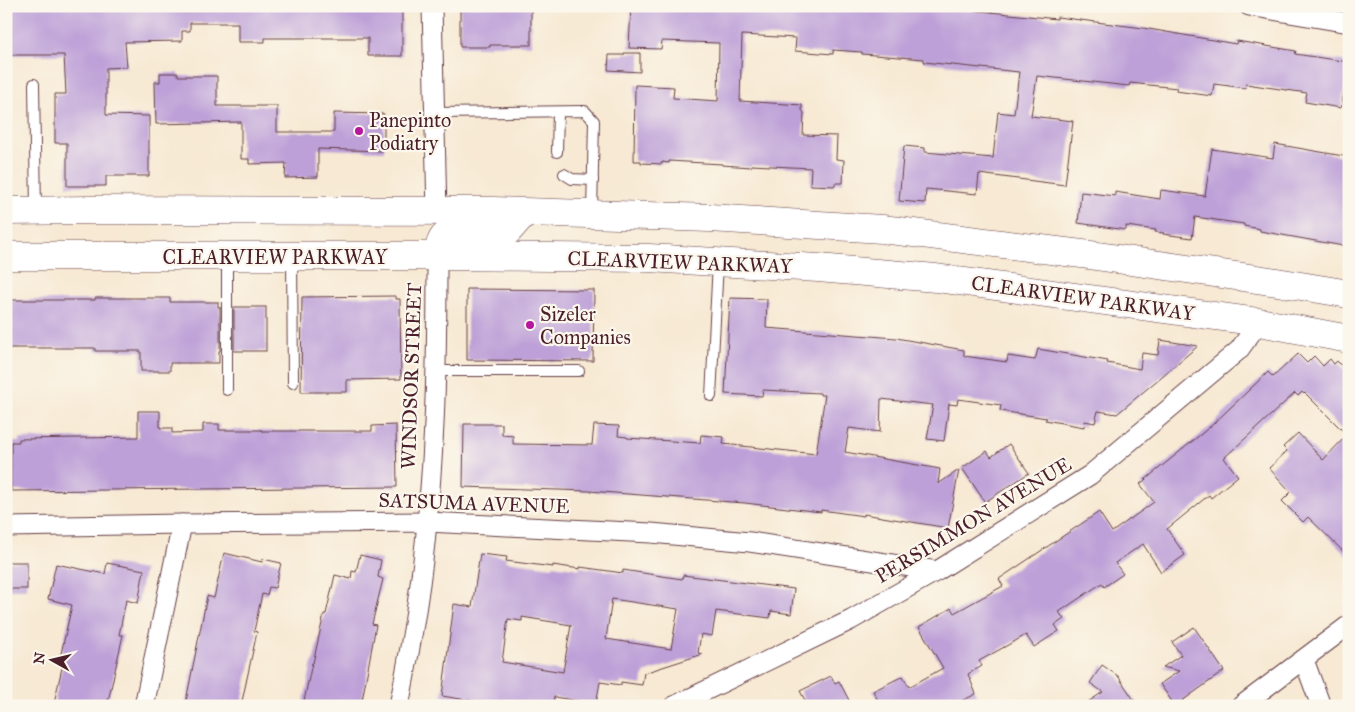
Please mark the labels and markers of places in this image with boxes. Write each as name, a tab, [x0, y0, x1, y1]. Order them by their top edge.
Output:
place label: Panepinto Podiatry	[369, 108, 451, 155]
marker: Panepinto Podiatry	[353, 125, 365, 137]
place label: Sizeler Companies	[540, 302, 631, 349]
marker: Sizeler Companies	[524, 319, 536, 331]

